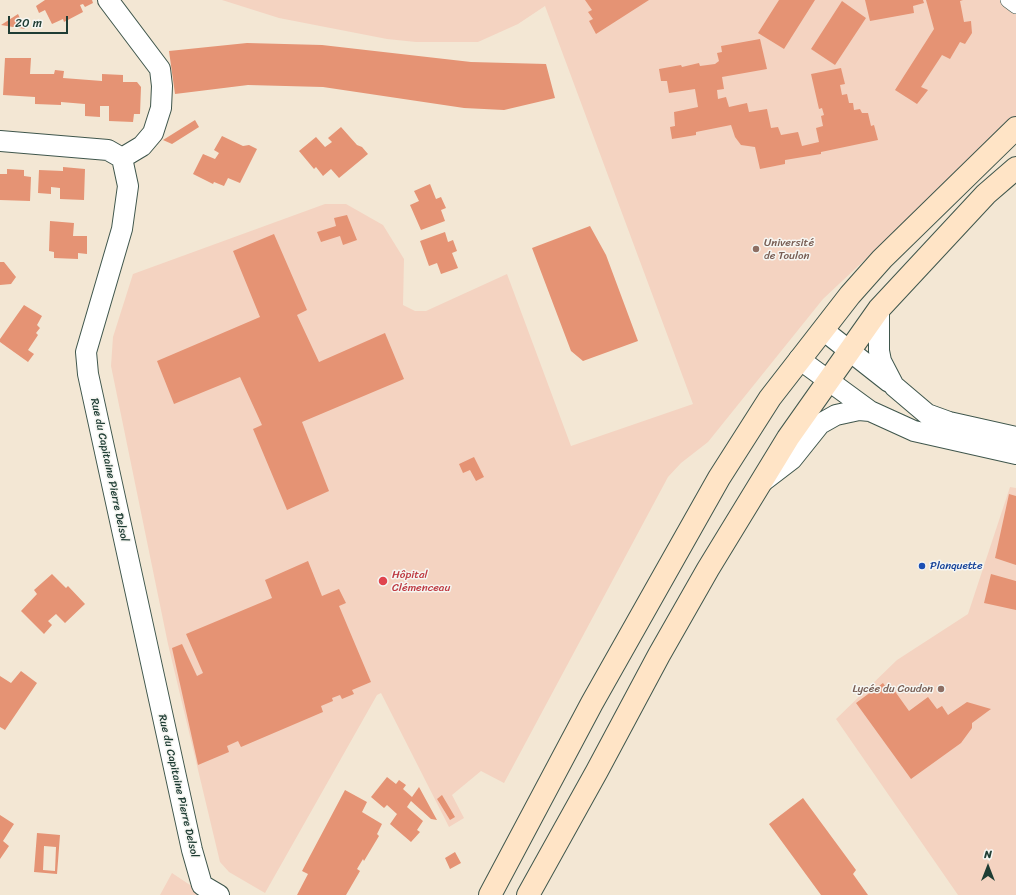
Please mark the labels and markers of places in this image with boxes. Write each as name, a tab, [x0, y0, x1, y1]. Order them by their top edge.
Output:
place label: Université de Toulon	[764, 236, 814, 262]
marker: Université de Toulon	[751, 244, 761, 254]
place label: Planquette	[930, 559, 983, 573]
marker: Planquette	[917, 561, 927, 571]
place label: Hôpital Clémenceau	[392, 568, 450, 594]
marker: Hôpital Clémenceau	[377, 575, 389, 587]
place label: Lycée du Coudon	[852, 682, 933, 696]
marker: Lycée du Coudon	[936, 684, 946, 694]

